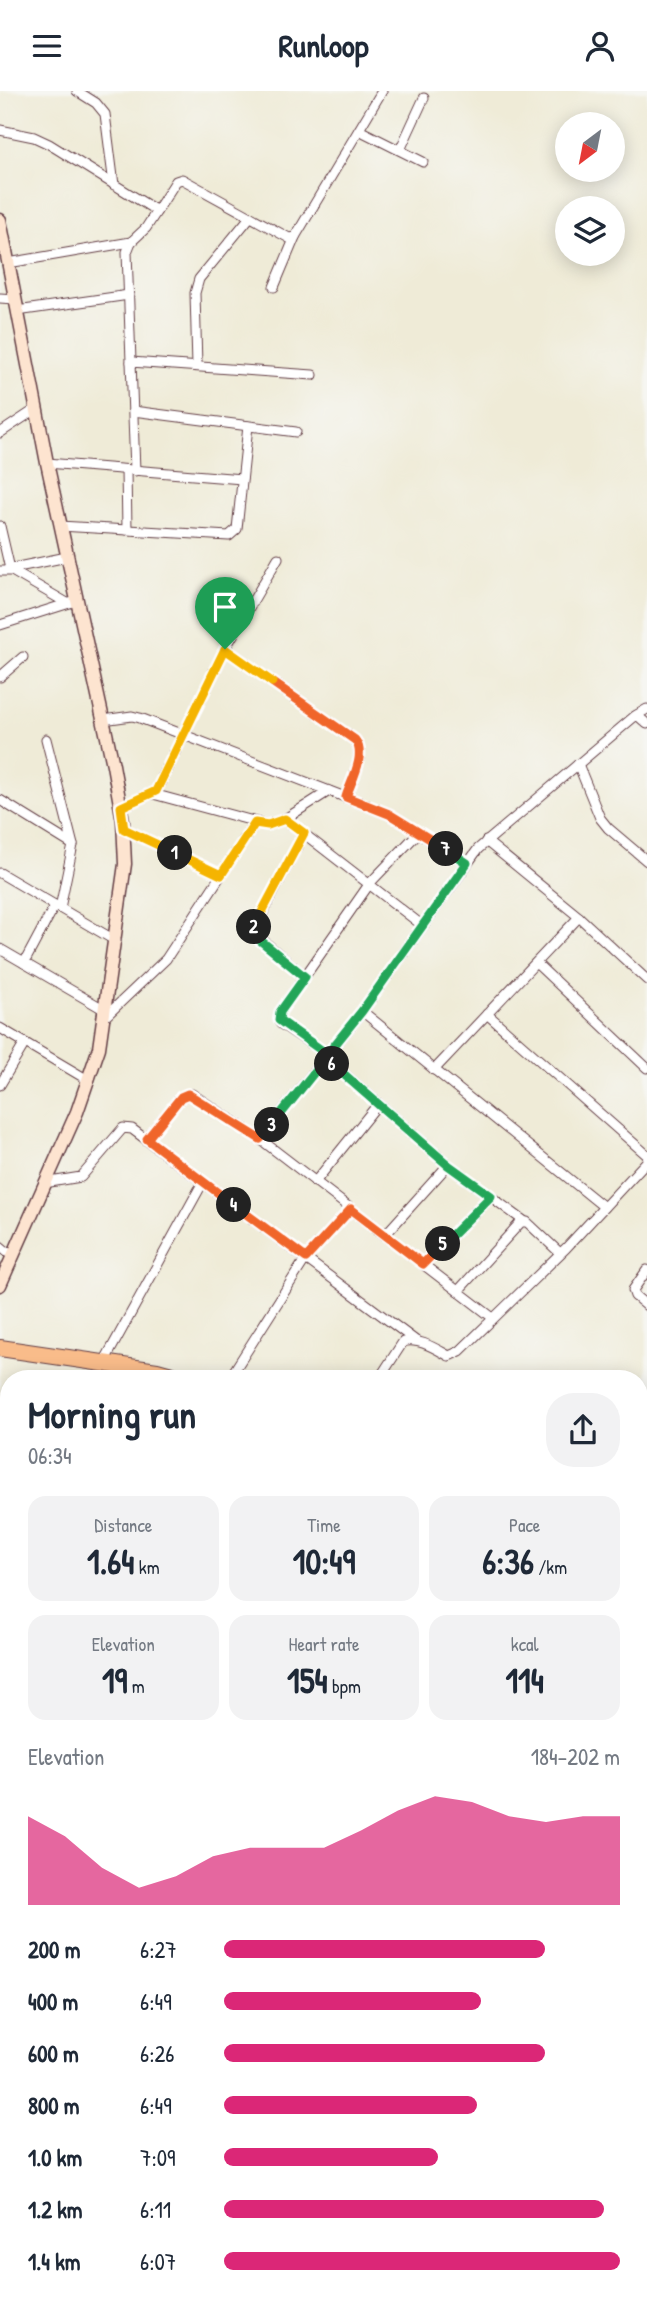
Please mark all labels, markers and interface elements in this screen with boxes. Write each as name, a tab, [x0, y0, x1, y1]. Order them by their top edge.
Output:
text: Runloop	[279, 24, 368, 67]
icon: menu	[28, 27, 66, 65]
icon: person	[581, 27, 619, 65]
north arrow	[555, 112, 625, 182]
map controls	[555, 112, 625, 266]
button: layers	[555, 196, 625, 266]
pin	[195, 577, 255, 649]
icon: arrive	[206, 588, 244, 626]
pin: 7	[428, 831, 464, 867]
pin: 1	[158, 835, 192, 871]
text: 7	[441, 835, 450, 861]
text: 1	[171, 839, 178, 865]
pin: 2	[236, 909, 272, 945]
text: 2	[249, 913, 258, 939]
pin: 6	[314, 1047, 350, 1081]
text: 6	[328, 1050, 335, 1076]
pin: 3	[254, 1107, 290, 1143]
text: 3	[267, 1111, 276, 1137]
pin: 4	[216, 1187, 252, 1223]
text: 4	[230, 1191, 237, 1217]
pin: 5	[426, 1227, 460, 1261]
text: 5	[438, 1230, 447, 1256]
text: Morning run	[28, 1388, 196, 1440]
button: share	[546, 1393, 620, 1467]
text: 06:34	[28, 1440, 72, 1471]
text: Distance	[94, 1512, 152, 1538]
text: Time	[307, 1512, 341, 1538]
text: Pace	[509, 1512, 540, 1538]
text: 1.64	[87, 1538, 134, 1585]
text: 10:49	[293, 1538, 355, 1585]
text: 6:36	[482, 1538, 534, 1585]
text: km	[134, 1554, 160, 1580]
text: /km	[534, 1554, 567, 1580]
text: Elevation	[92, 1631, 155, 1657]
text: Heart rate	[289, 1631, 359, 1657]
text: kcal	[511, 1631, 539, 1657]
text: 19	[102, 1657, 127, 1704]
text: 154	[287, 1657, 328, 1704]
text: 114	[505, 1657, 544, 1704]
text: m	[127, 1673, 145, 1699]
text: bpm	[328, 1673, 361, 1699]
text: Elevation	[28, 1741, 104, 1772]
text: 184–202 m	[531, 1741, 620, 1772]
text: 200 m	[28, 1934, 80, 1965]
text: 6:27	[140, 1934, 177, 1965]
text: 400 m	[28, 1986, 78, 2017]
text: 6:49	[140, 1986, 172, 2017]
text: 600 m	[28, 2038, 79, 2069]
text: 6:26	[140, 2038, 174, 2069]
text: 800 m	[28, 2090, 80, 2121]
text: 6:49	[140, 2090, 172, 2121]
text: 1.0 km	[28, 2142, 82, 2173]
text: 7:09	[140, 2142, 175, 2173]
text: 1.2 km	[28, 2194, 83, 2225]
text: 6:11	[140, 2194, 171, 2225]
text: 1.4 km	[28, 2246, 80, 2277]
text: 6:07	[140, 2246, 176, 2277]

